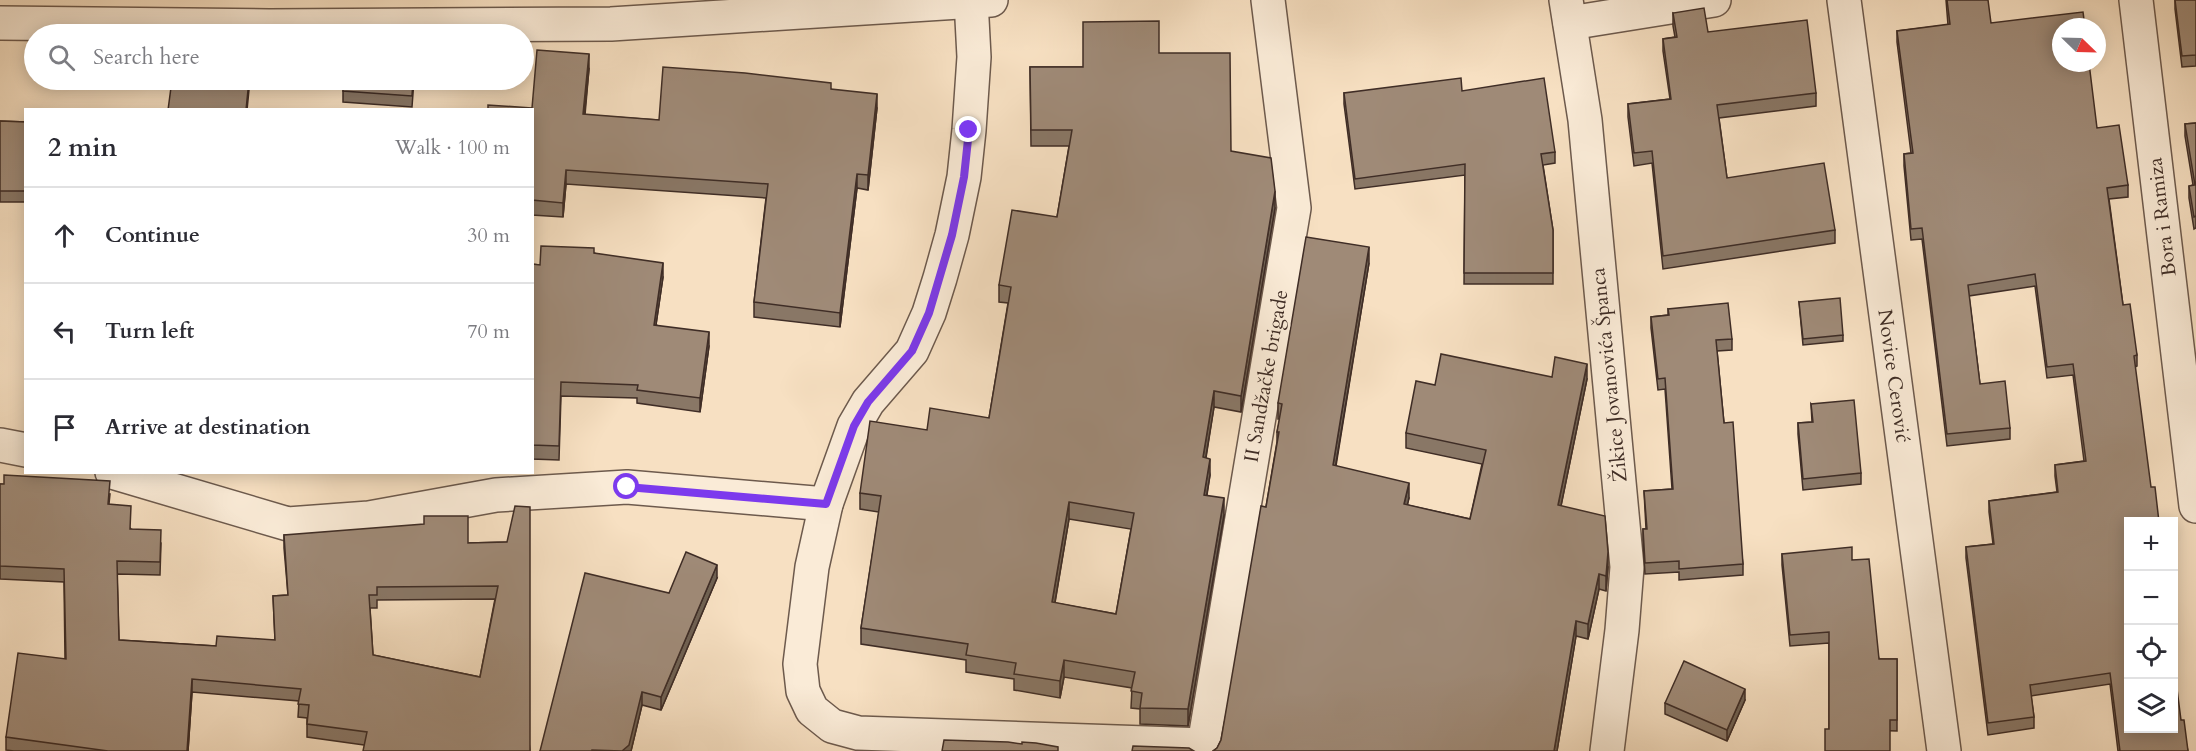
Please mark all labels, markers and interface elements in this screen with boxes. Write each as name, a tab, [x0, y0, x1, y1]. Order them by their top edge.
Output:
north arrow	[2052, 18, 2106, 72]
search box	[24, 24, 534, 90]
icon: search	[45, 41, 78, 74]
text: Search here	[93, 42, 200, 72]
route end	[955, 116, 981, 142]
text: 2 min	[48, 130, 117, 165]
text: Walk · 100 m	[395, 134, 510, 161]
street label: Bora i Ramiza	[2141, 156, 2183, 278]
icon: ahead	[48, 219, 81, 252]
text: Continue	[105, 220, 200, 250]
text: 30 m	[467, 222, 510, 249]
street label: Žikice Jovanovića Španca	[1584, 266, 1634, 484]
street label: II Sandžačke brigade	[1238, 288, 1294, 464]
street label: Novice Cerović	[1871, 308, 1917, 444]
icon: left	[48, 315, 81, 348]
text: Turn left	[105, 316, 194, 346]
text: 70 m	[467, 318, 510, 345]
icon: arrive	[48, 411, 81, 444]
text: Arrive at destination	[105, 412, 310, 442]
route start	[613, 473, 639, 499]
map controls	[2124, 517, 2178, 733]
button: +	[2124, 517, 2178, 571]
button: −	[2124, 571, 2178, 625]
button: locate	[2124, 625, 2178, 679]
button: layers	[2124, 679, 2178, 733]

